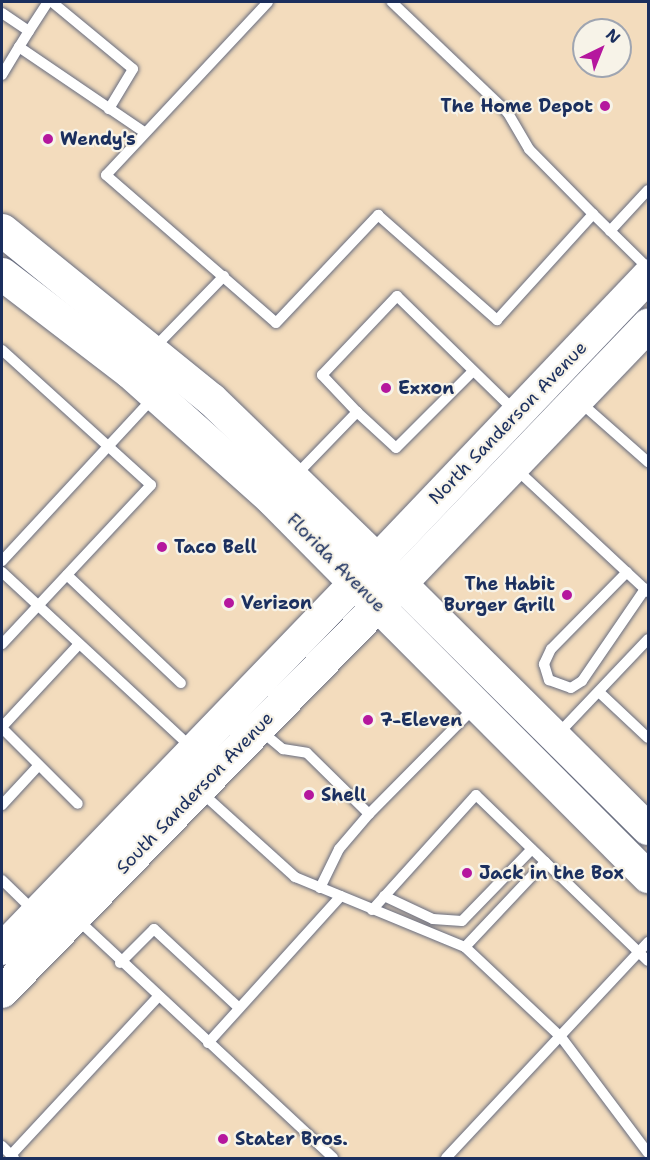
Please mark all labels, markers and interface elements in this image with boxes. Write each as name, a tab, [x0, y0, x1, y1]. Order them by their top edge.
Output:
north arrow	[572, 18, 632, 78]
text: N	[601, 24, 625, 48]
place label: The Home Depot	[441, 95, 593, 117]
marker: The Home Depot	[598, 99, 612, 113]
place label: Wendy's	[60, 128, 136, 150]
marker: Wendy's	[41, 132, 55, 146]
street label: North Sanderson Avenue	[424, 337, 592, 509]
place label: Exxon	[398, 377, 454, 399]
marker: Exxon	[379, 381, 393, 395]
street label: Florida Avenue	[282, 509, 390, 617]
place label: Taco Bell	[174, 536, 257, 558]
marker: Taco Bell	[155, 540, 169, 554]
place label: The Habit Burger Grill	[444, 574, 555, 616]
marker: The Habit Burger Grill	[560, 588, 574, 602]
place label: Verizon	[241, 592, 312, 614]
marker: Verizon	[222, 596, 236, 610]
street label: South Sanderson Avenue	[112, 707, 278, 879]
place label: 7-Eleven	[380, 709, 462, 731]
marker: 7-Eleven	[361, 713, 375, 727]
place label: Shell	[321, 784, 366, 806]
marker: Shell	[302, 788, 316, 802]
place label: Jack in the Box	[479, 862, 624, 884]
marker: Jack in the Box	[460, 866, 474, 880]
place label: Stater Bros.	[235, 1128, 348, 1150]
marker: Stater Bros.	[216, 1132, 230, 1146]

